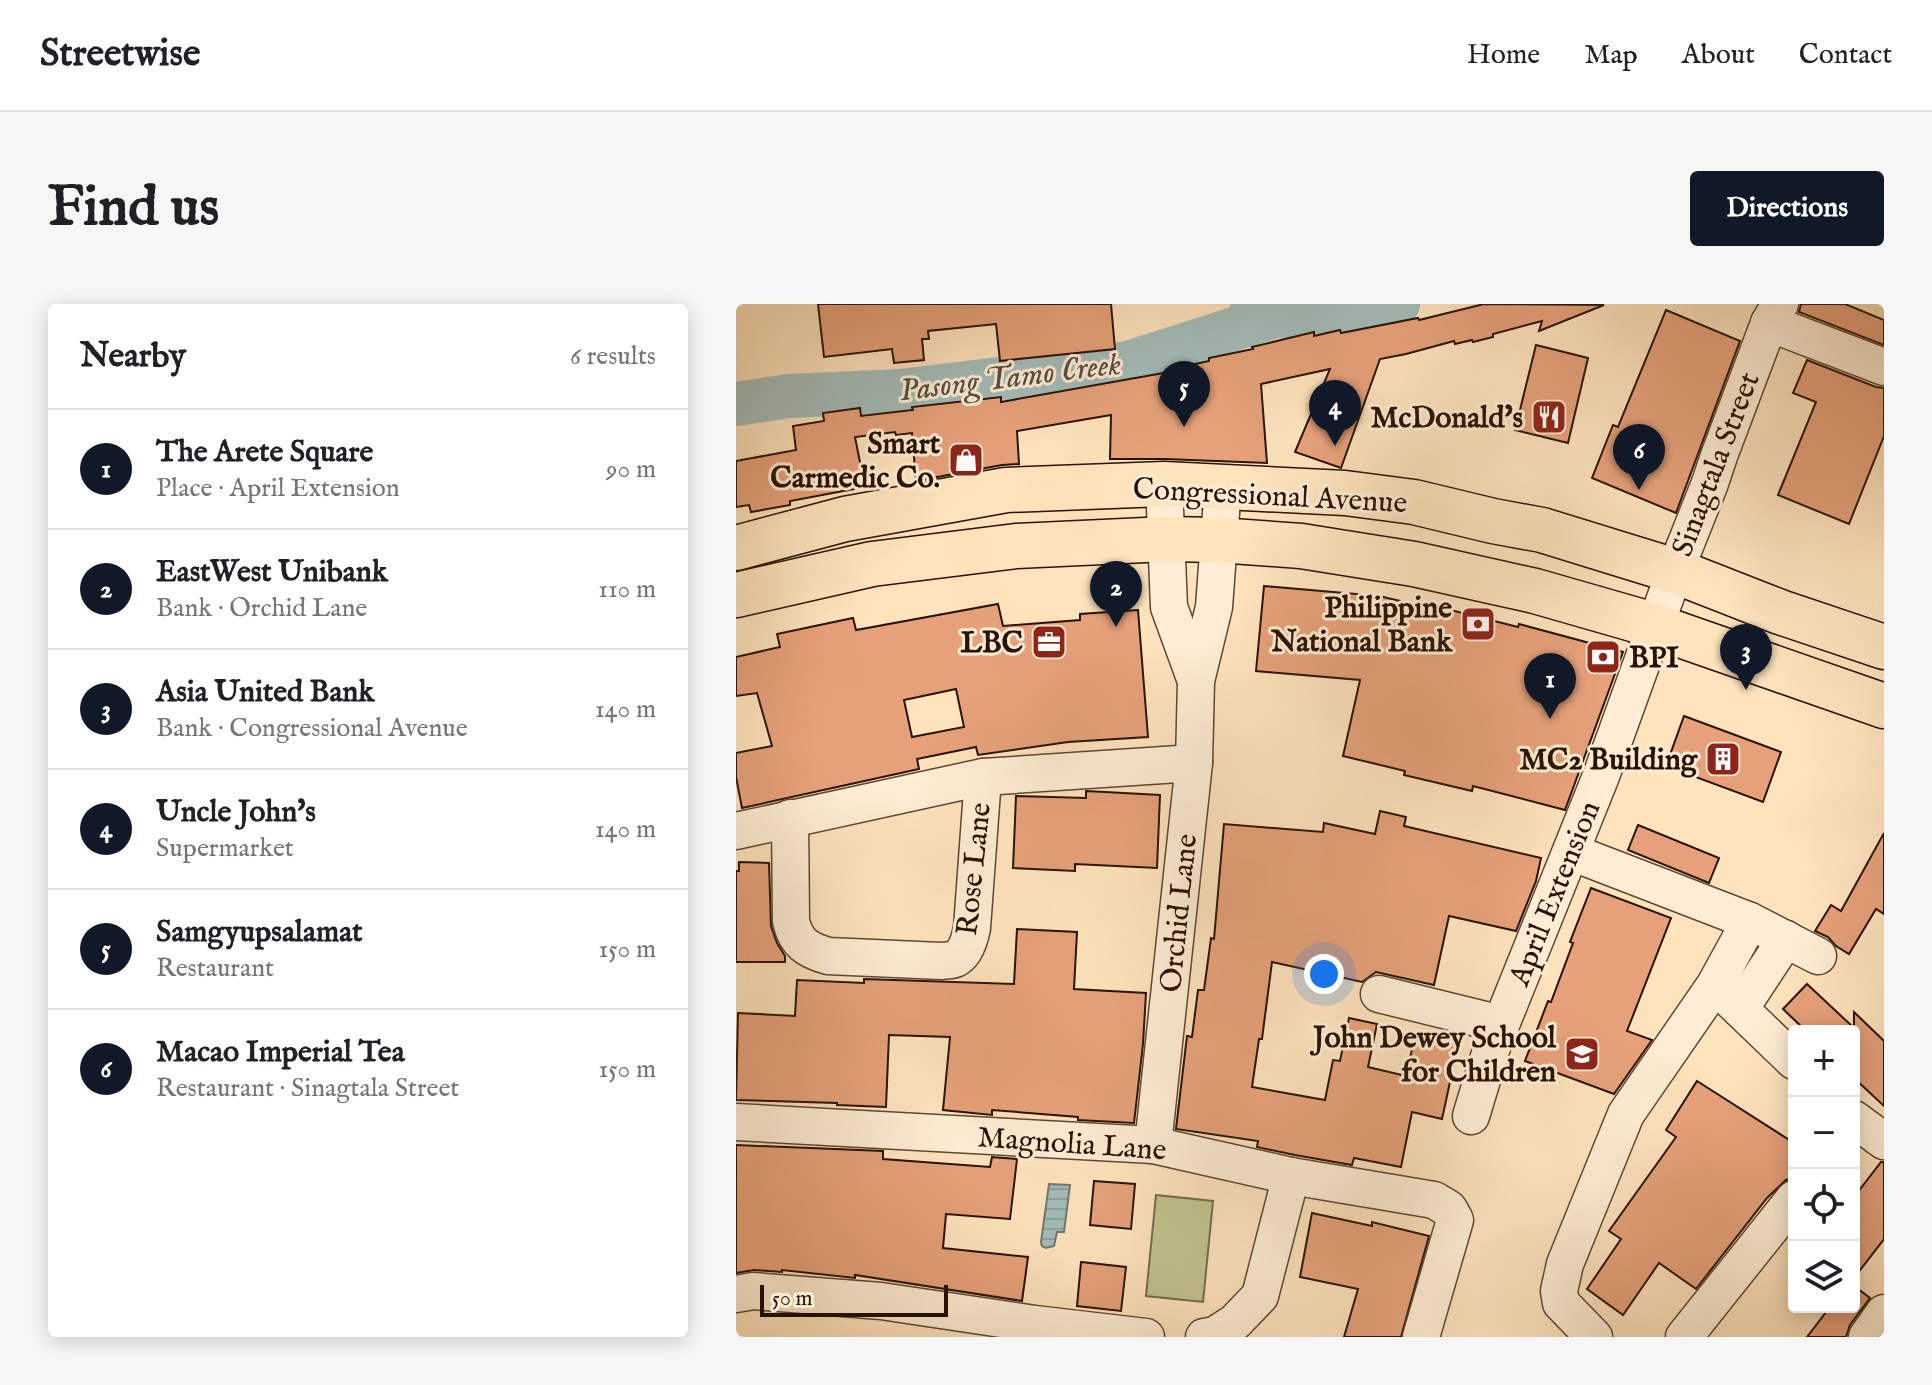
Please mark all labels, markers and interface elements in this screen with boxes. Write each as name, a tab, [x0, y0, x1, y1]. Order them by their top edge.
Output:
text: Streetwise	[40, 31, 200, 79]
text: Home	[1467, 38, 1540, 73]
text: Map	[1584, 38, 1638, 73]
text: About	[1682, 38, 1755, 73]
text: Contact	[1799, 38, 1892, 73]
button: Directions	[1690, 171, 1884, 246]
text: Find us	[48, 173, 219, 244]
text: Nearby	[80, 335, 186, 378]
text: 6 results	[570, 340, 656, 373]
water label: Pasong Tamo Creek	[897, 345, 1124, 412]
pin: 5	[1158, 361, 1210, 427]
street label: Sinagtala Street	[1664, 367, 1769, 562]
pin: 4	[1309, 380, 1361, 446]
restaurant icon: McDonald's	[1530, 398, 1568, 436]
place label: McDonald's	[1370, 400, 1523, 438]
pin: 6	[1613, 424, 1665, 490]
place label: Smart Carmedic Co.	[770, 426, 941, 498]
text: The Arete Square	[156, 434, 373, 472]
shop icon: Smart Carmedic Co.	[947, 441, 985, 479]
text: 1	[101, 453, 111, 486]
text: 90 m	[606, 453, 656, 486]
street label: Congressional Avenue	[1132, 471, 1408, 523]
text: Place · April Extension	[156, 472, 400, 505]
text: EastWest Unibank	[156, 554, 388, 592]
pin: 2	[1090, 561, 1142, 627]
text: 2	[100, 573, 112, 606]
text: 110 m	[598, 573, 656, 606]
place label: Philippine National Bank	[1270, 590, 1453, 662]
text: Bank · Orchid Lane	[156, 592, 367, 625]
bank icon: Philippine National Bank	[1459, 605, 1497, 643]
office icon: LBC	[1030, 623, 1068, 661]
pin: 3	[1720, 624, 1772, 690]
place label: LBC	[960, 625, 1023, 663]
bank icon: BPI	[1584, 638, 1622, 676]
place label: BPI	[1629, 640, 1679, 678]
pin: 1	[1524, 653, 1576, 719]
text: Asia United Bank	[156, 674, 374, 712]
text: 3	[101, 693, 111, 726]
text: 140 m	[595, 693, 656, 726]
text: Bank · Congressional Avenue	[156, 712, 468, 745]
building icon: MC2 Building	[1704, 740, 1742, 778]
place label: MC2 Building	[1519, 742, 1699, 780]
text: Uncle John's	[156, 794, 316, 832]
street label: April Extension	[1501, 796, 1610, 993]
street label: Rose Lane	[949, 801, 1001, 938]
text: 4	[100, 813, 112, 846]
text: 140 m	[595, 813, 656, 846]
text: Supermarket	[156, 832, 294, 865]
street label: Orchid Lane	[1153, 832, 1207, 994]
text: Samgyupsalamat	[156, 914, 362, 952]
text: 5	[101, 933, 111, 966]
text: 150 m	[598, 933, 656, 966]
text: Restaurant	[156, 952, 274, 985]
your location	[1304, 954, 1344, 994]
place label: John Dewey School for Children	[1309, 1020, 1557, 1092]
map controls	[1788, 1025, 1860, 1313]
button: +	[1788, 1025, 1860, 1097]
text: Macao Imperial Tea	[156, 1034, 405, 1072]
school or university icon: John Dewey School for Children	[1563, 1035, 1601, 1073]
text: 6	[101, 1053, 111, 1086]
text: 150 m	[598, 1053, 656, 1086]
text: Restaurant · Sinagtala Street	[156, 1072, 459, 1105]
button: −	[1788, 1097, 1860, 1169]
street label: Magnolia Lane	[976, 1119, 1168, 1171]
button: locate	[1788, 1169, 1860, 1241]
button: layers	[1788, 1241, 1860, 1313]
scale bar	[760, 1281, 948, 1317]
text: 50 m	[772, 1285, 813, 1313]

